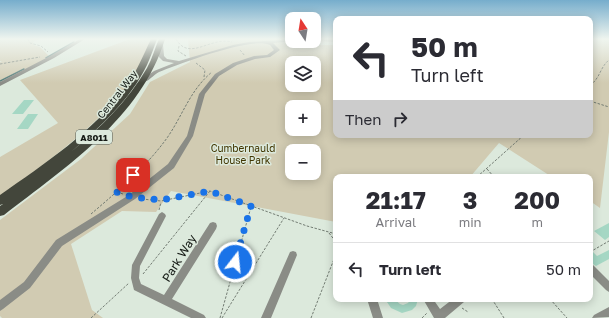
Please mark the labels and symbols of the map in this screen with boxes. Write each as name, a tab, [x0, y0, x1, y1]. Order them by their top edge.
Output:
north arrow	[285, 12, 321, 48]
street label: Central Way	[94, 67, 140, 121]
road number: A8011	[76, 130, 112, 144]
park label: Cumbernauld House Park	[211, 142, 275, 166]
pin	[116, 158, 150, 192]
street label: Park Way	[159, 231, 200, 285]
position arrow	[214, 241, 256, 283]

